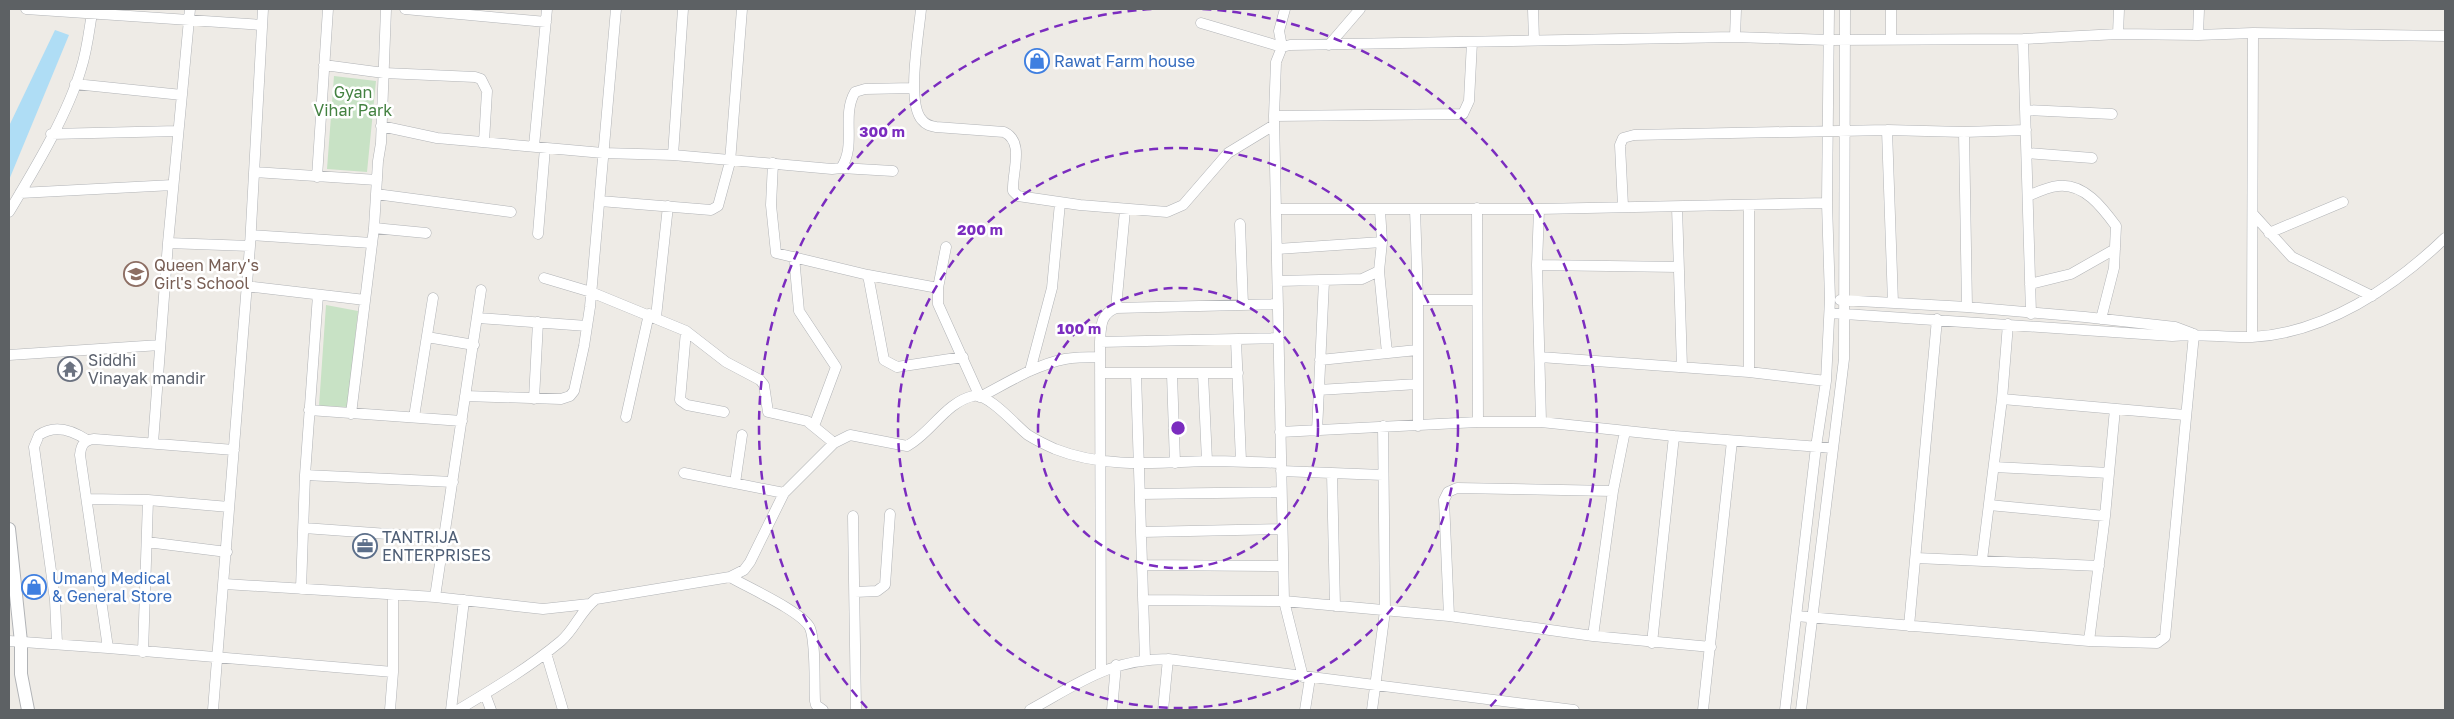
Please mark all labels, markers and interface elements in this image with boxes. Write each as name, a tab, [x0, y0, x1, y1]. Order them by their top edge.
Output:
shop icon: Rawat Farm house	[1024, 48, 1050, 74]
place label: Rawat Farm house	[1054, 51, 1195, 71]
park label: Gyan Vihar Park	[314, 82, 392, 120]
text: 300 m	[859, 122, 905, 140]
text: 200 m	[957, 220, 1003, 238]
place label: Queen Mary's Girl's School	[154, 255, 259, 293]
school or university icon: Queen Mary's Girl's School	[123, 261, 149, 287]
text: 100 m	[1057, 319, 1101, 337]
place label: Siddhi Vinayak mandir	[88, 350, 206, 388]
temple icon: Siddhi Vinayak mandir	[57, 356, 83, 382]
centre of rings	[1169, 419, 1187, 437]
place label: TANTRIJA ENTERPRISES	[382, 527, 491, 565]
office icon: TANTRIJA ENTERPRISES	[352, 533, 378, 559]
place label: Umang Medical & General Store	[52, 568, 172, 606]
shop icon: Umang Medical & General Store	[21, 574, 47, 600]

